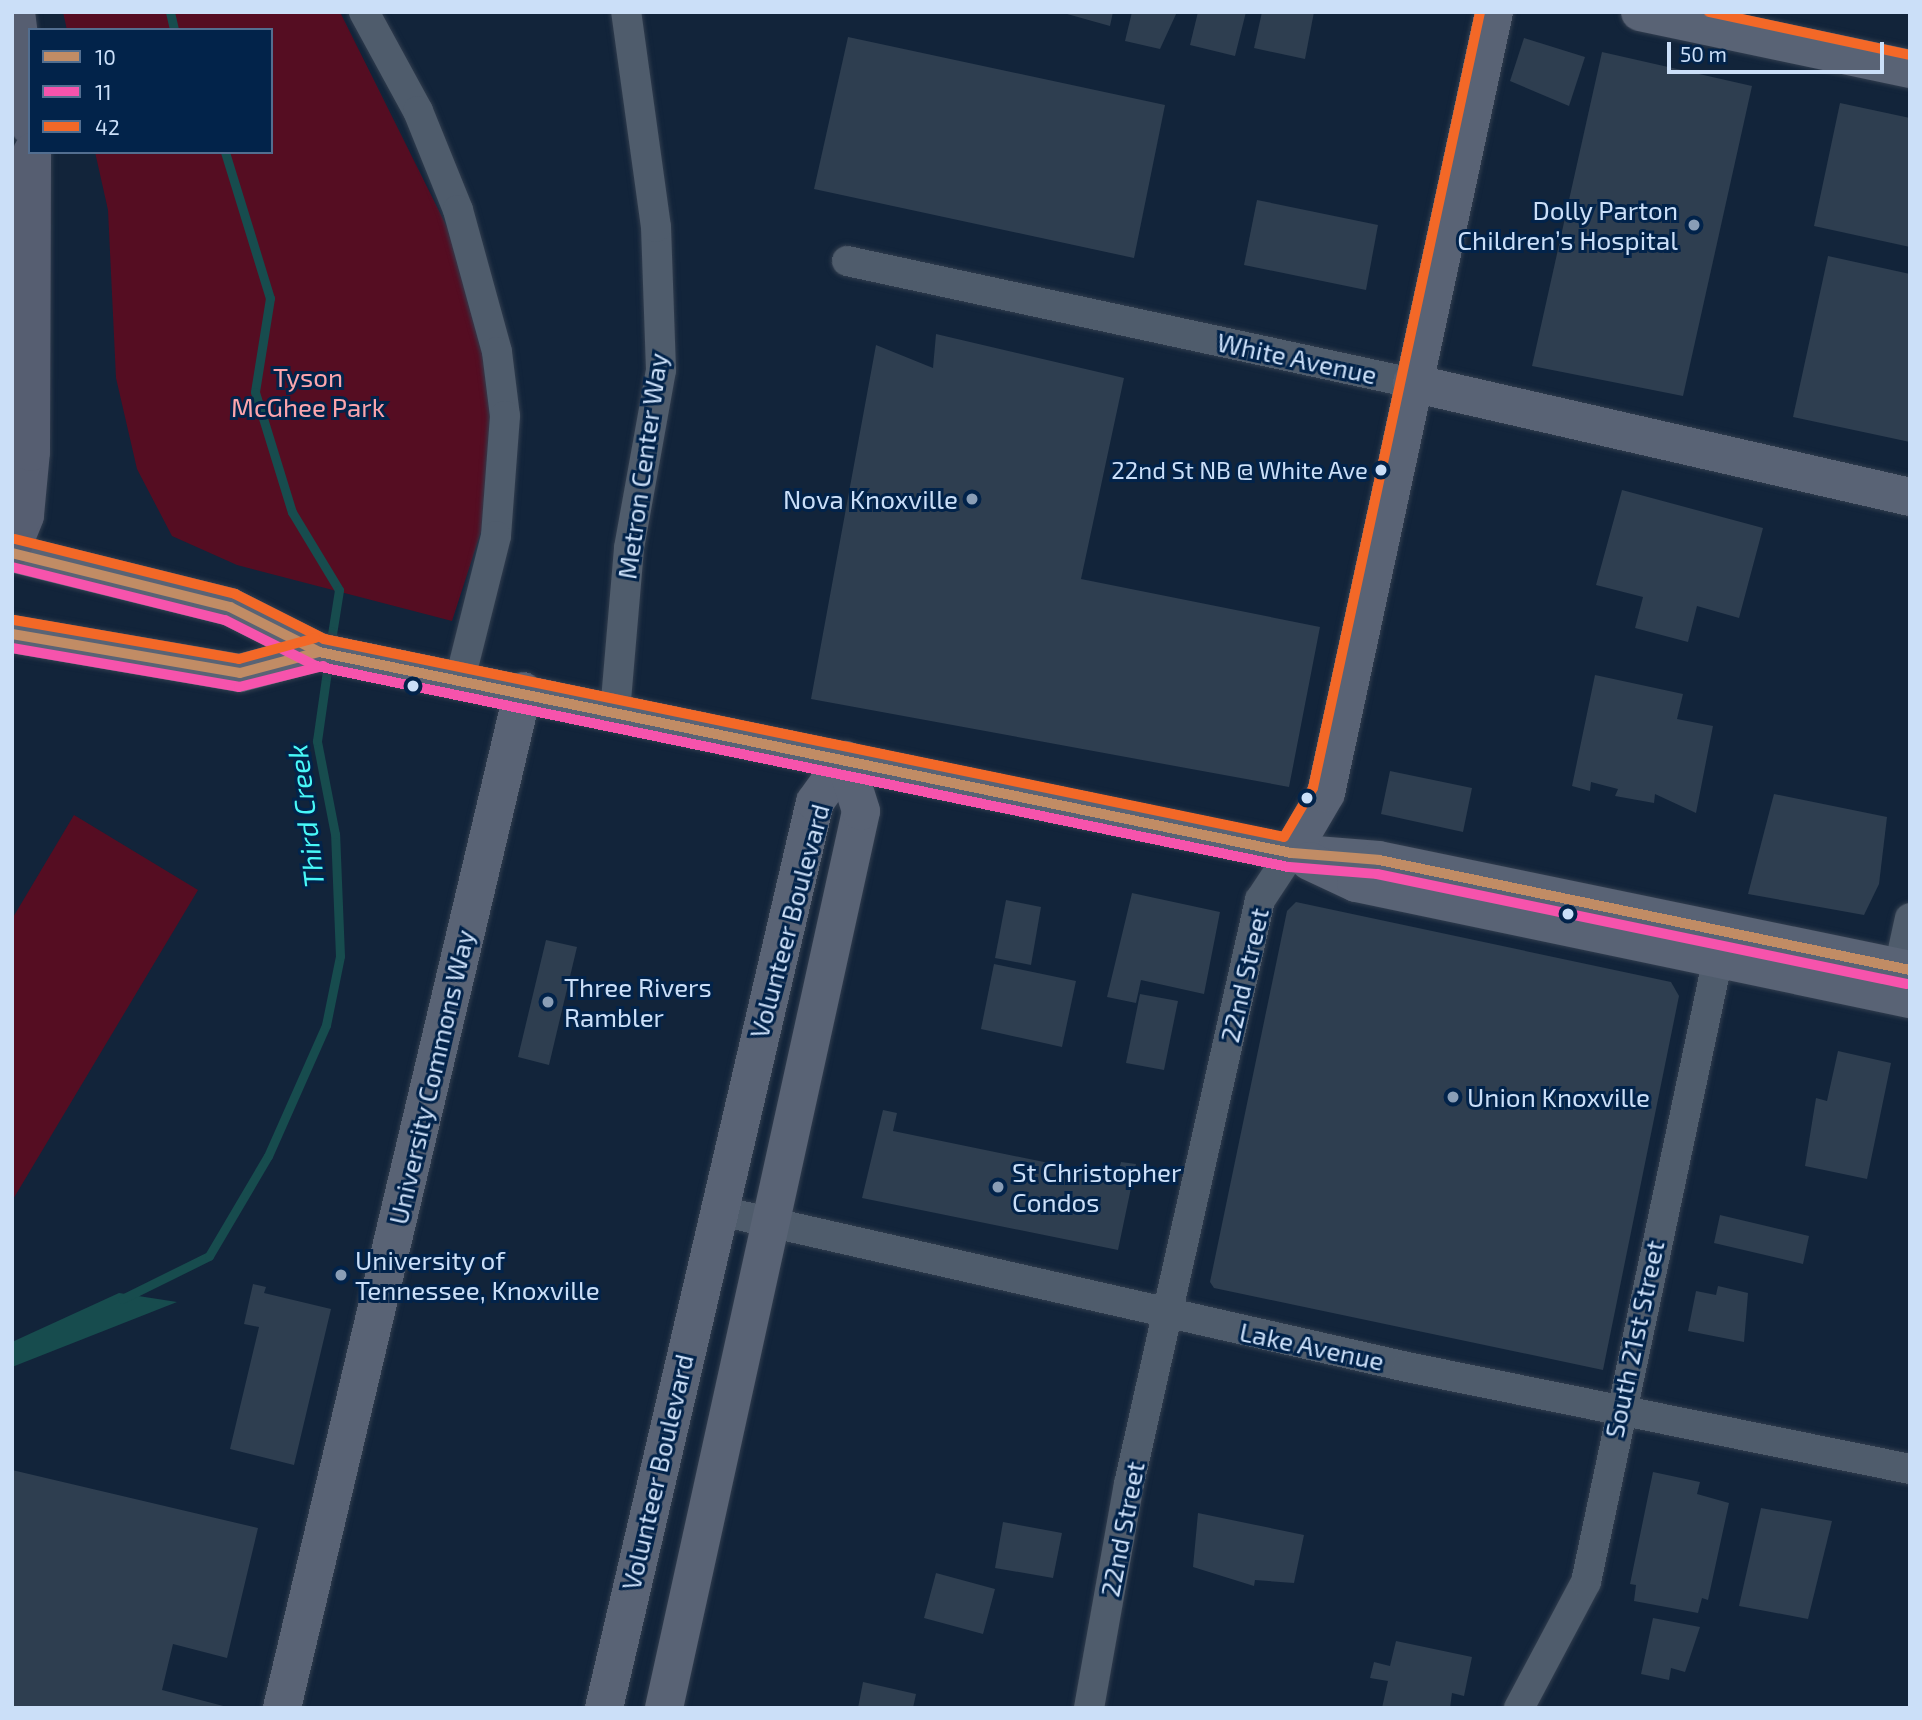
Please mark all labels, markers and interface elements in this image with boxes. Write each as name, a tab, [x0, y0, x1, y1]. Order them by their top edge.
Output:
legend	[28, 28, 273, 154]
scale bar	[1670, 28, 1887, 72]
text: 50 m	[1680, 41, 1727, 66]
text: 10	[95, 44, 116, 69]
text: 11	[95, 79, 112, 104]
text: 42	[95, 114, 120, 139]
place label: Dolly Parton Children’s Hospital	[1457, 194, 1678, 256]
marker: Dolly Parton Children’s Hospital	[1684, 215, 1704, 235]
street label: White Avenue	[1214, 326, 1380, 390]
street label: Metron Center Way	[611, 351, 673, 581]
park label: Tyson McGhee Park	[231, 361, 385, 422]
place label: 22nd St NB @ White Ave	[1110, 456, 1368, 484]
marker: 22nd St NB @ White Ave	[1374, 463, 1388, 477]
place label: Nova Knoxville	[783, 483, 958, 515]
marker: Nova Knoxville	[964, 491, 980, 507]
unlabelled marker	[406, 679, 420, 693]
water label: Third Creek	[280, 743, 330, 889]
unlabelled marker	[1300, 791, 1314, 805]
street label: Volunteer Boulevard	[743, 800, 835, 1042]
street label: 22nd Street	[1213, 905, 1275, 1045]
unlabelled marker	[1561, 907, 1575, 921]
street label: University Commons Way	[382, 926, 480, 1228]
place label: Three Rivers Rambler	[564, 971, 712, 1032]
marker: Three Rivers Rambler	[538, 992, 558, 1012]
place label: Union Knoxville	[1467, 1081, 1650, 1113]
marker: Union Knoxville	[1445, 1089, 1461, 1105]
place label: St Christopher Condos	[1012, 1156, 1181, 1218]
marker: St Christopher Condos	[990, 1179, 1006, 1195]
street label: South 21st Street	[1598, 1237, 1670, 1441]
place label: University of Tennessee, Knoxville	[355, 1244, 600, 1306]
marker: University of Tennessee, Knoxville	[333, 1267, 349, 1283]
street label: Lake Avenue	[1237, 1315, 1387, 1377]
street label: Volunteer Boulevard	[615, 1351, 699, 1593]
street label: 22nd Street	[1094, 1459, 1150, 1599]

